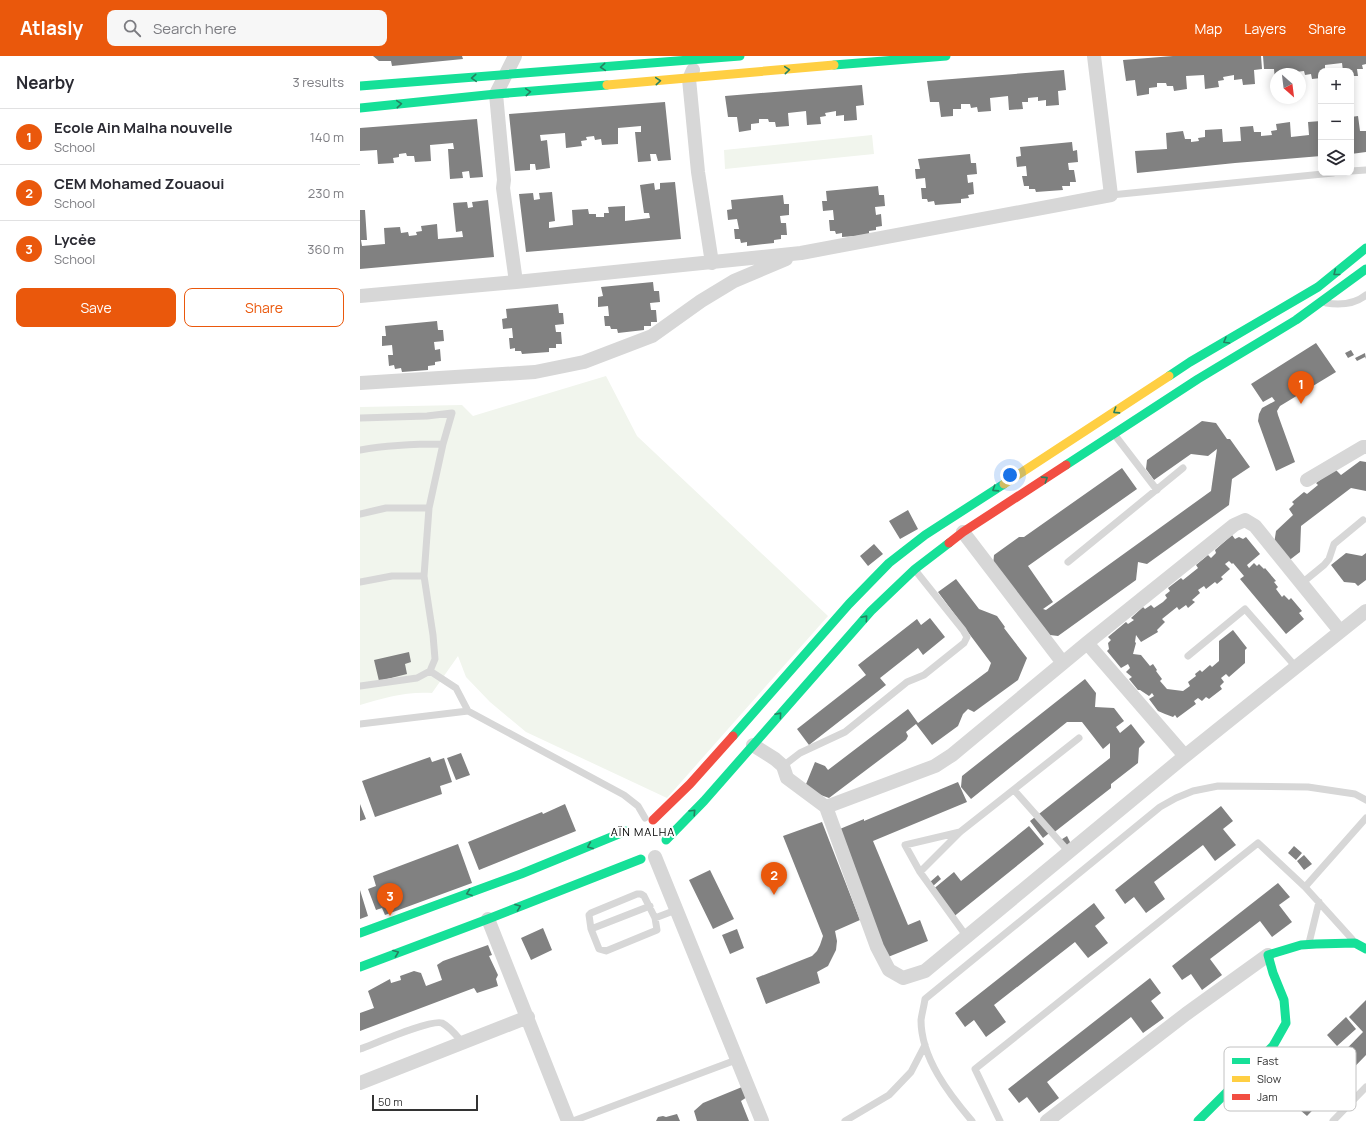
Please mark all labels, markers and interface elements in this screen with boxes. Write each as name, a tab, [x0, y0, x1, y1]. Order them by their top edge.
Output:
search box	[107, 10, 387, 46]
text: Atlasly	[20, 15, 83, 41]
icon: search	[121, 17, 143, 39]
text: Search here	[153, 18, 236, 39]
text: Map	[1194, 19, 1222, 38]
text: Layers	[1244, 19, 1286, 38]
text: Share	[1308, 19, 1346, 38]
one-way arrow	[600, 62, 606, 71]
one-way arrow	[784, 66, 790, 75]
north arrow	[1270, 68, 1306, 104]
map controls	[1318, 68, 1354, 176]
button: +	[1318, 68, 1354, 104]
text: Nearby	[16, 71, 74, 94]
text: 3 results	[292, 73, 344, 91]
one-way arrow	[471, 73, 477, 82]
one-way arrow	[655, 77, 661, 86]
one-way arrow	[525, 87, 531, 96]
one-way arrow	[396, 99, 402, 108]
button: −	[1318, 104, 1354, 140]
text: Ecole Ain Malha nouvelle	[54, 117, 232, 138]
text: 1	[26, 128, 32, 146]
text: 140 m	[310, 128, 344, 146]
text: School	[54, 138, 95, 156]
button: layers	[1318, 140, 1354, 176]
text: CEM Mohamed Zouaoui	[54, 173, 225, 194]
text: 2	[25, 184, 33, 202]
text: 230 m	[308, 184, 344, 202]
text: School	[54, 194, 95, 212]
text: Lycėe	[54, 229, 96, 250]
text: 3	[25, 240, 33, 258]
text: 360 m	[307, 240, 344, 258]
text: School	[54, 250, 95, 268]
one-way arrow	[1334, 268, 1341, 275]
button: Save	[16, 288, 176, 327]
button: Share	[184, 288, 344, 327]
one-way arrow	[1223, 337, 1230, 344]
pin: 1	[1288, 371, 1314, 404]
one-way arrow	[1113, 406, 1120, 413]
your location	[1000, 465, 1020, 485]
one-way arrow	[1041, 476, 1048, 484]
one-way arrow	[992, 484, 999, 492]
one-way arrow	[861, 615, 868, 623]
one-way arrow	[775, 712, 782, 720]
one-way arrow	[688, 809, 696, 817]
district label: AÏN MALHA	[611, 824, 675, 839]
one-way arrow	[587, 841, 594, 849]
pin: 2	[761, 862, 787, 895]
pin: 3	[377, 883, 403, 916]
one-way arrow	[466, 888, 473, 897]
one-way arrow	[514, 904, 521, 912]
one-way arrow	[393, 949, 400, 957]
legend	[1224, 1047, 1356, 1111]
text: Fast	[1257, 1053, 1279, 1068]
text: Slow	[1257, 1071, 1282, 1086]
text: Jam	[1257, 1089, 1278, 1104]
scale bar	[372, 1093, 478, 1112]
text: 50 m	[378, 1094, 403, 1109]

